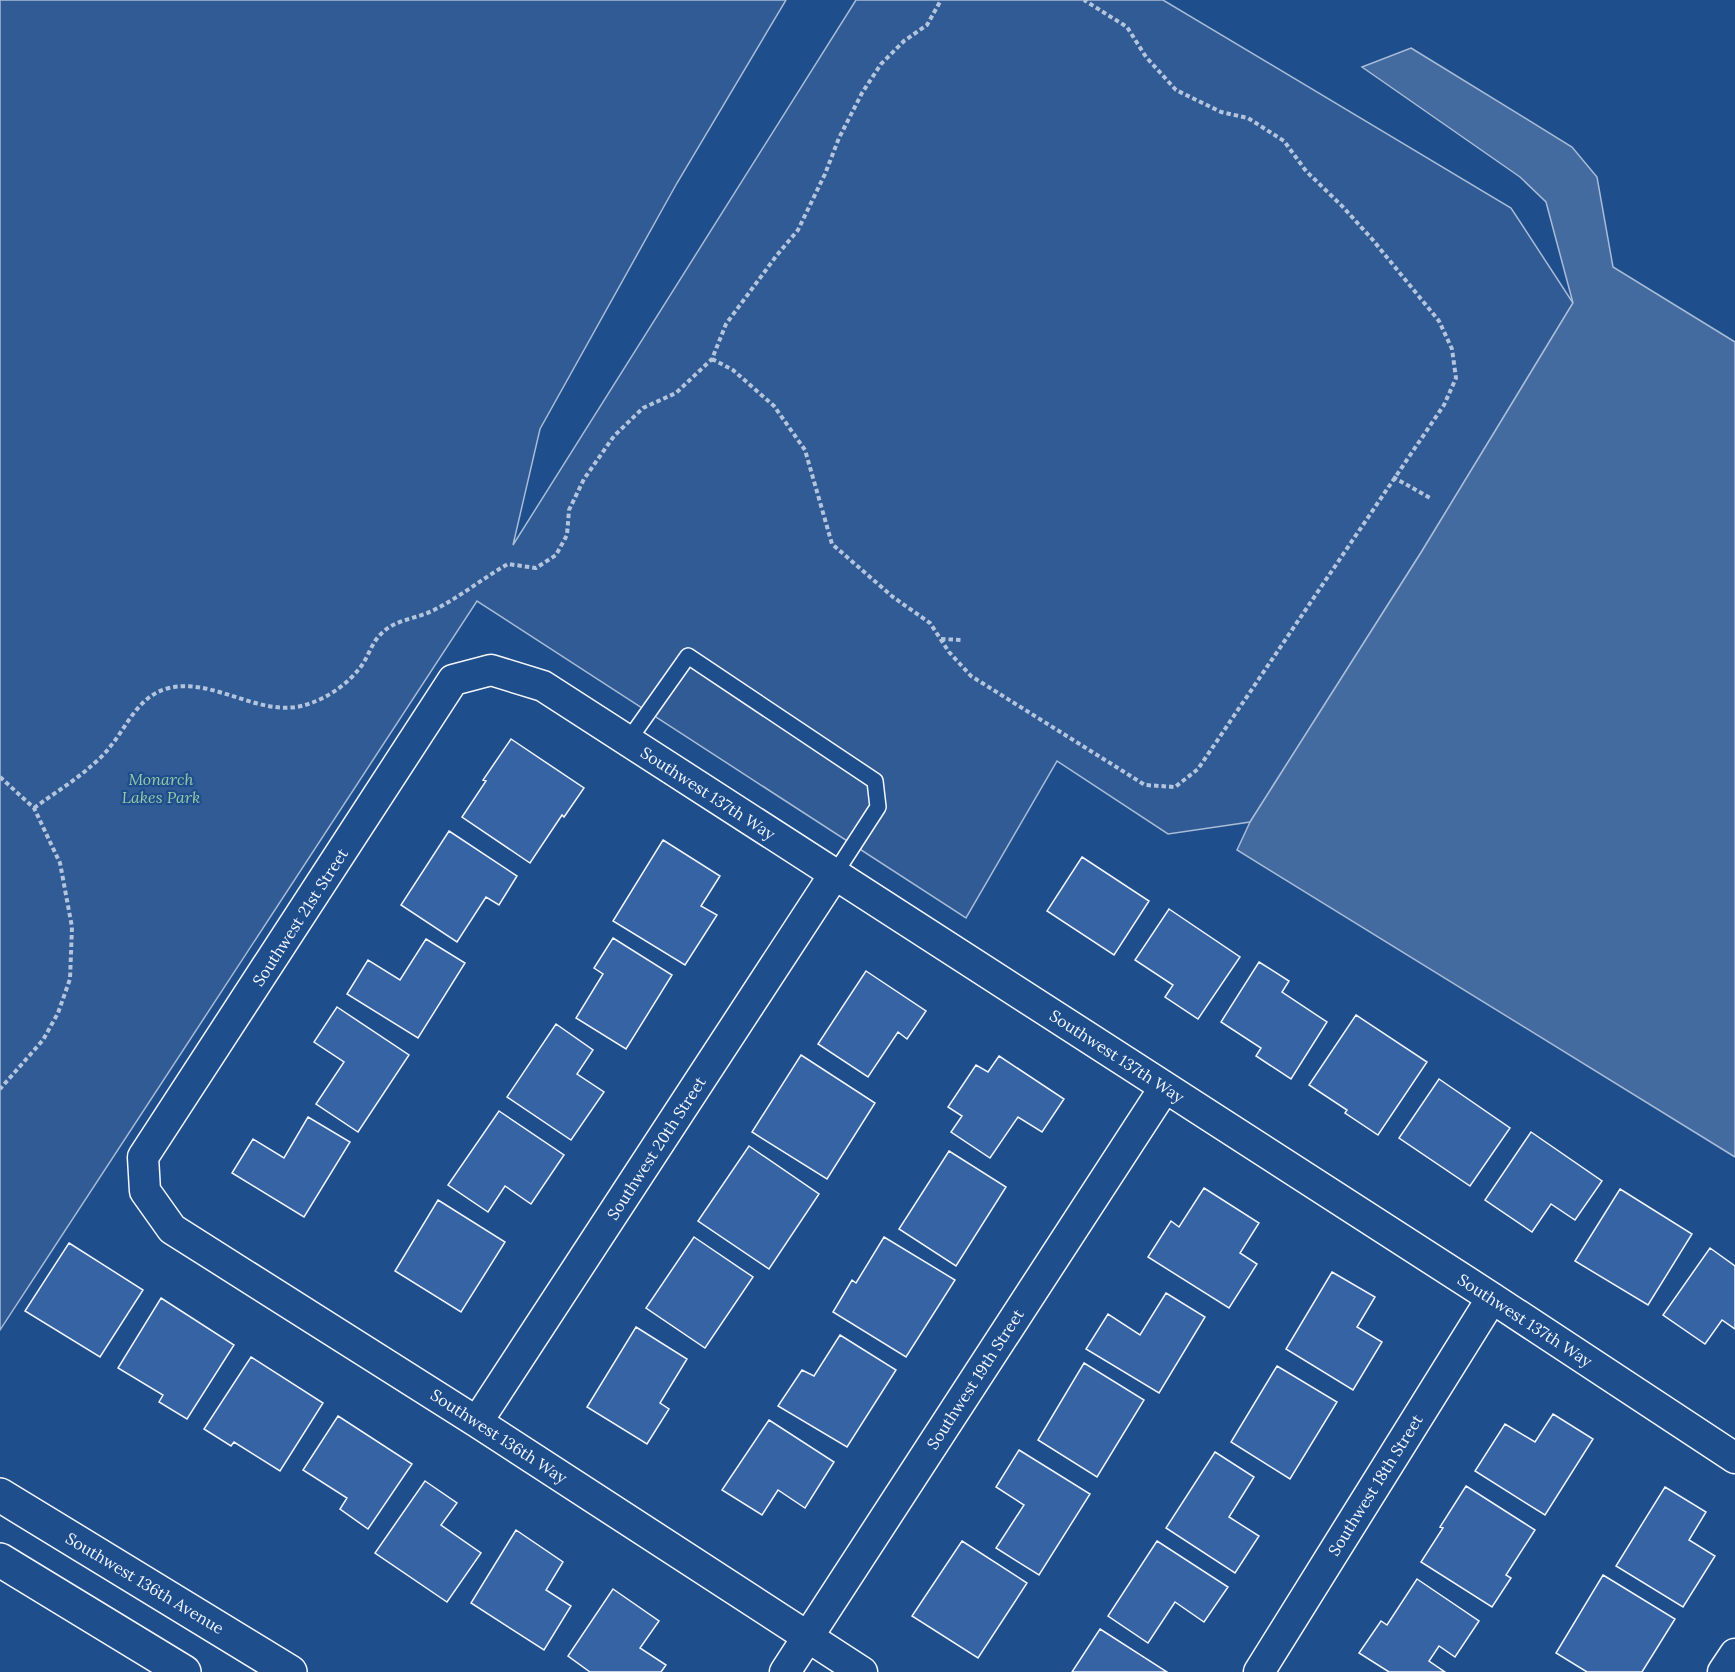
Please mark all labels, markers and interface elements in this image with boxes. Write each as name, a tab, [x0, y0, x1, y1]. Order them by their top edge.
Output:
street label: Southwest 137th Way	[637, 742, 779, 844]
park label: Monarch Lakes Park	[122, 769, 200, 807]
street label: Southwest 21st Street	[248, 844, 352, 990]
street label: Southwest 137th Way	[1046, 1005, 1188, 1107]
street label: Southwest 20th Street	[602, 1072, 710, 1223]
street label: Southwest 137th Way	[1454, 1269, 1596, 1371]
street label: Southwest 19th Street	[922, 1304, 1028, 1453]
street label: Southwest 136th Way	[427, 1384, 571, 1488]
street label: Southwest 18th Street	[1323, 1410, 1427, 1559]
street label: Southwest 136th Avenue	[62, 1528, 228, 1638]

